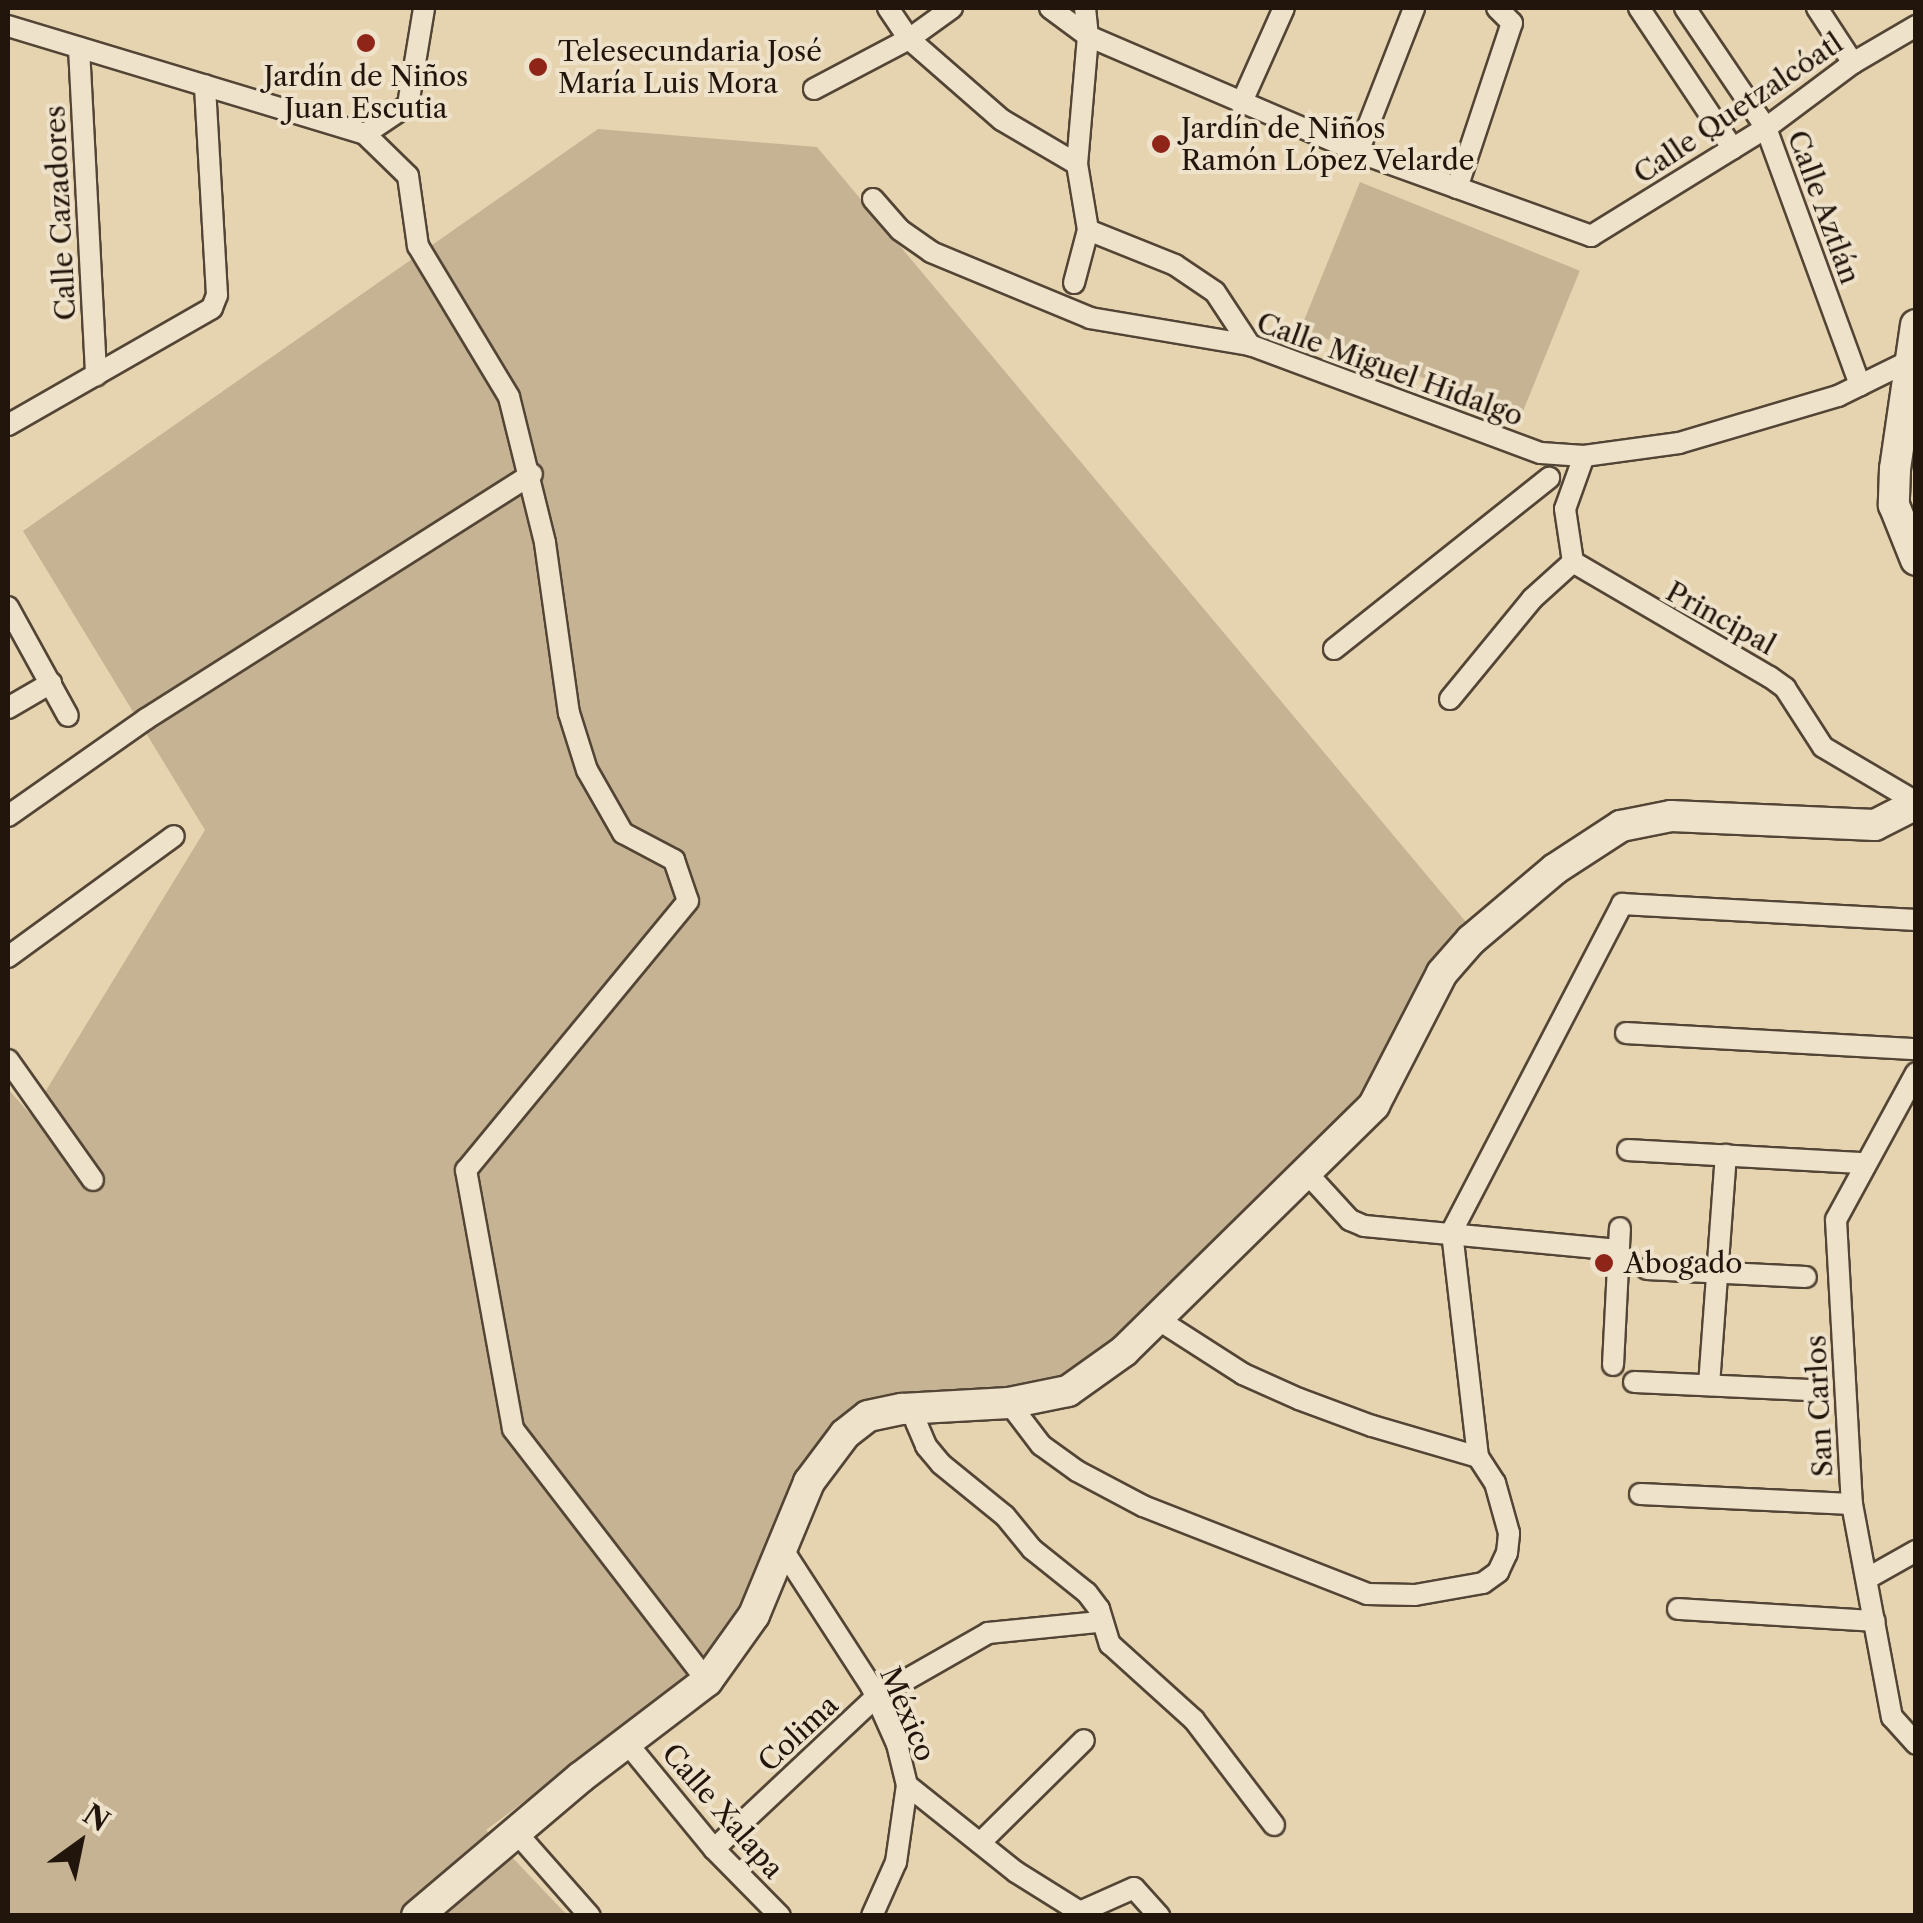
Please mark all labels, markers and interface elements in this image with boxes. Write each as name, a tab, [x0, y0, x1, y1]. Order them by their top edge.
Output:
street label: Calle Quetzalcóatl	[1627, 26, 1849, 190]
marker: Jardín de Niños Juan Escutia	[355, 32, 377, 54]
place label: Telesecundaria José María Luis Mora	[558, 34, 822, 100]
marker: Telesecundaria José María Luis Mora	[527, 56, 549, 78]
place label: Jardín de Niños Juan Escutia	[264, 59, 468, 125]
street label: Calle Cazadores	[38, 105, 82, 321]
place label: Jardín de Niños Ramón López Velarde	[1181, 111, 1475, 177]
street label: Calle Aztlán	[1781, 125, 1867, 289]
marker: Jardín de Niños Ramón López Velarde	[1150, 133, 1172, 155]
street label: Calle Miguel Hidalgo	[1252, 305, 1528, 433]
street label: Principal	[1660, 574, 1782, 662]
place label: Abogado	[1624, 1246, 1742, 1280]
marker: Abogado	[1593, 1252, 1615, 1274]
street label: San Carlos	[1799, 1334, 1839, 1478]
street label: México	[873, 1662, 943, 1766]
street label: Colima	[751, 1688, 845, 1778]
street label: Calle Xalapa	[655, 1737, 791, 1885]
north arrow	[30, 1793, 130, 1893]
text: N	[77, 1797, 116, 1839]

